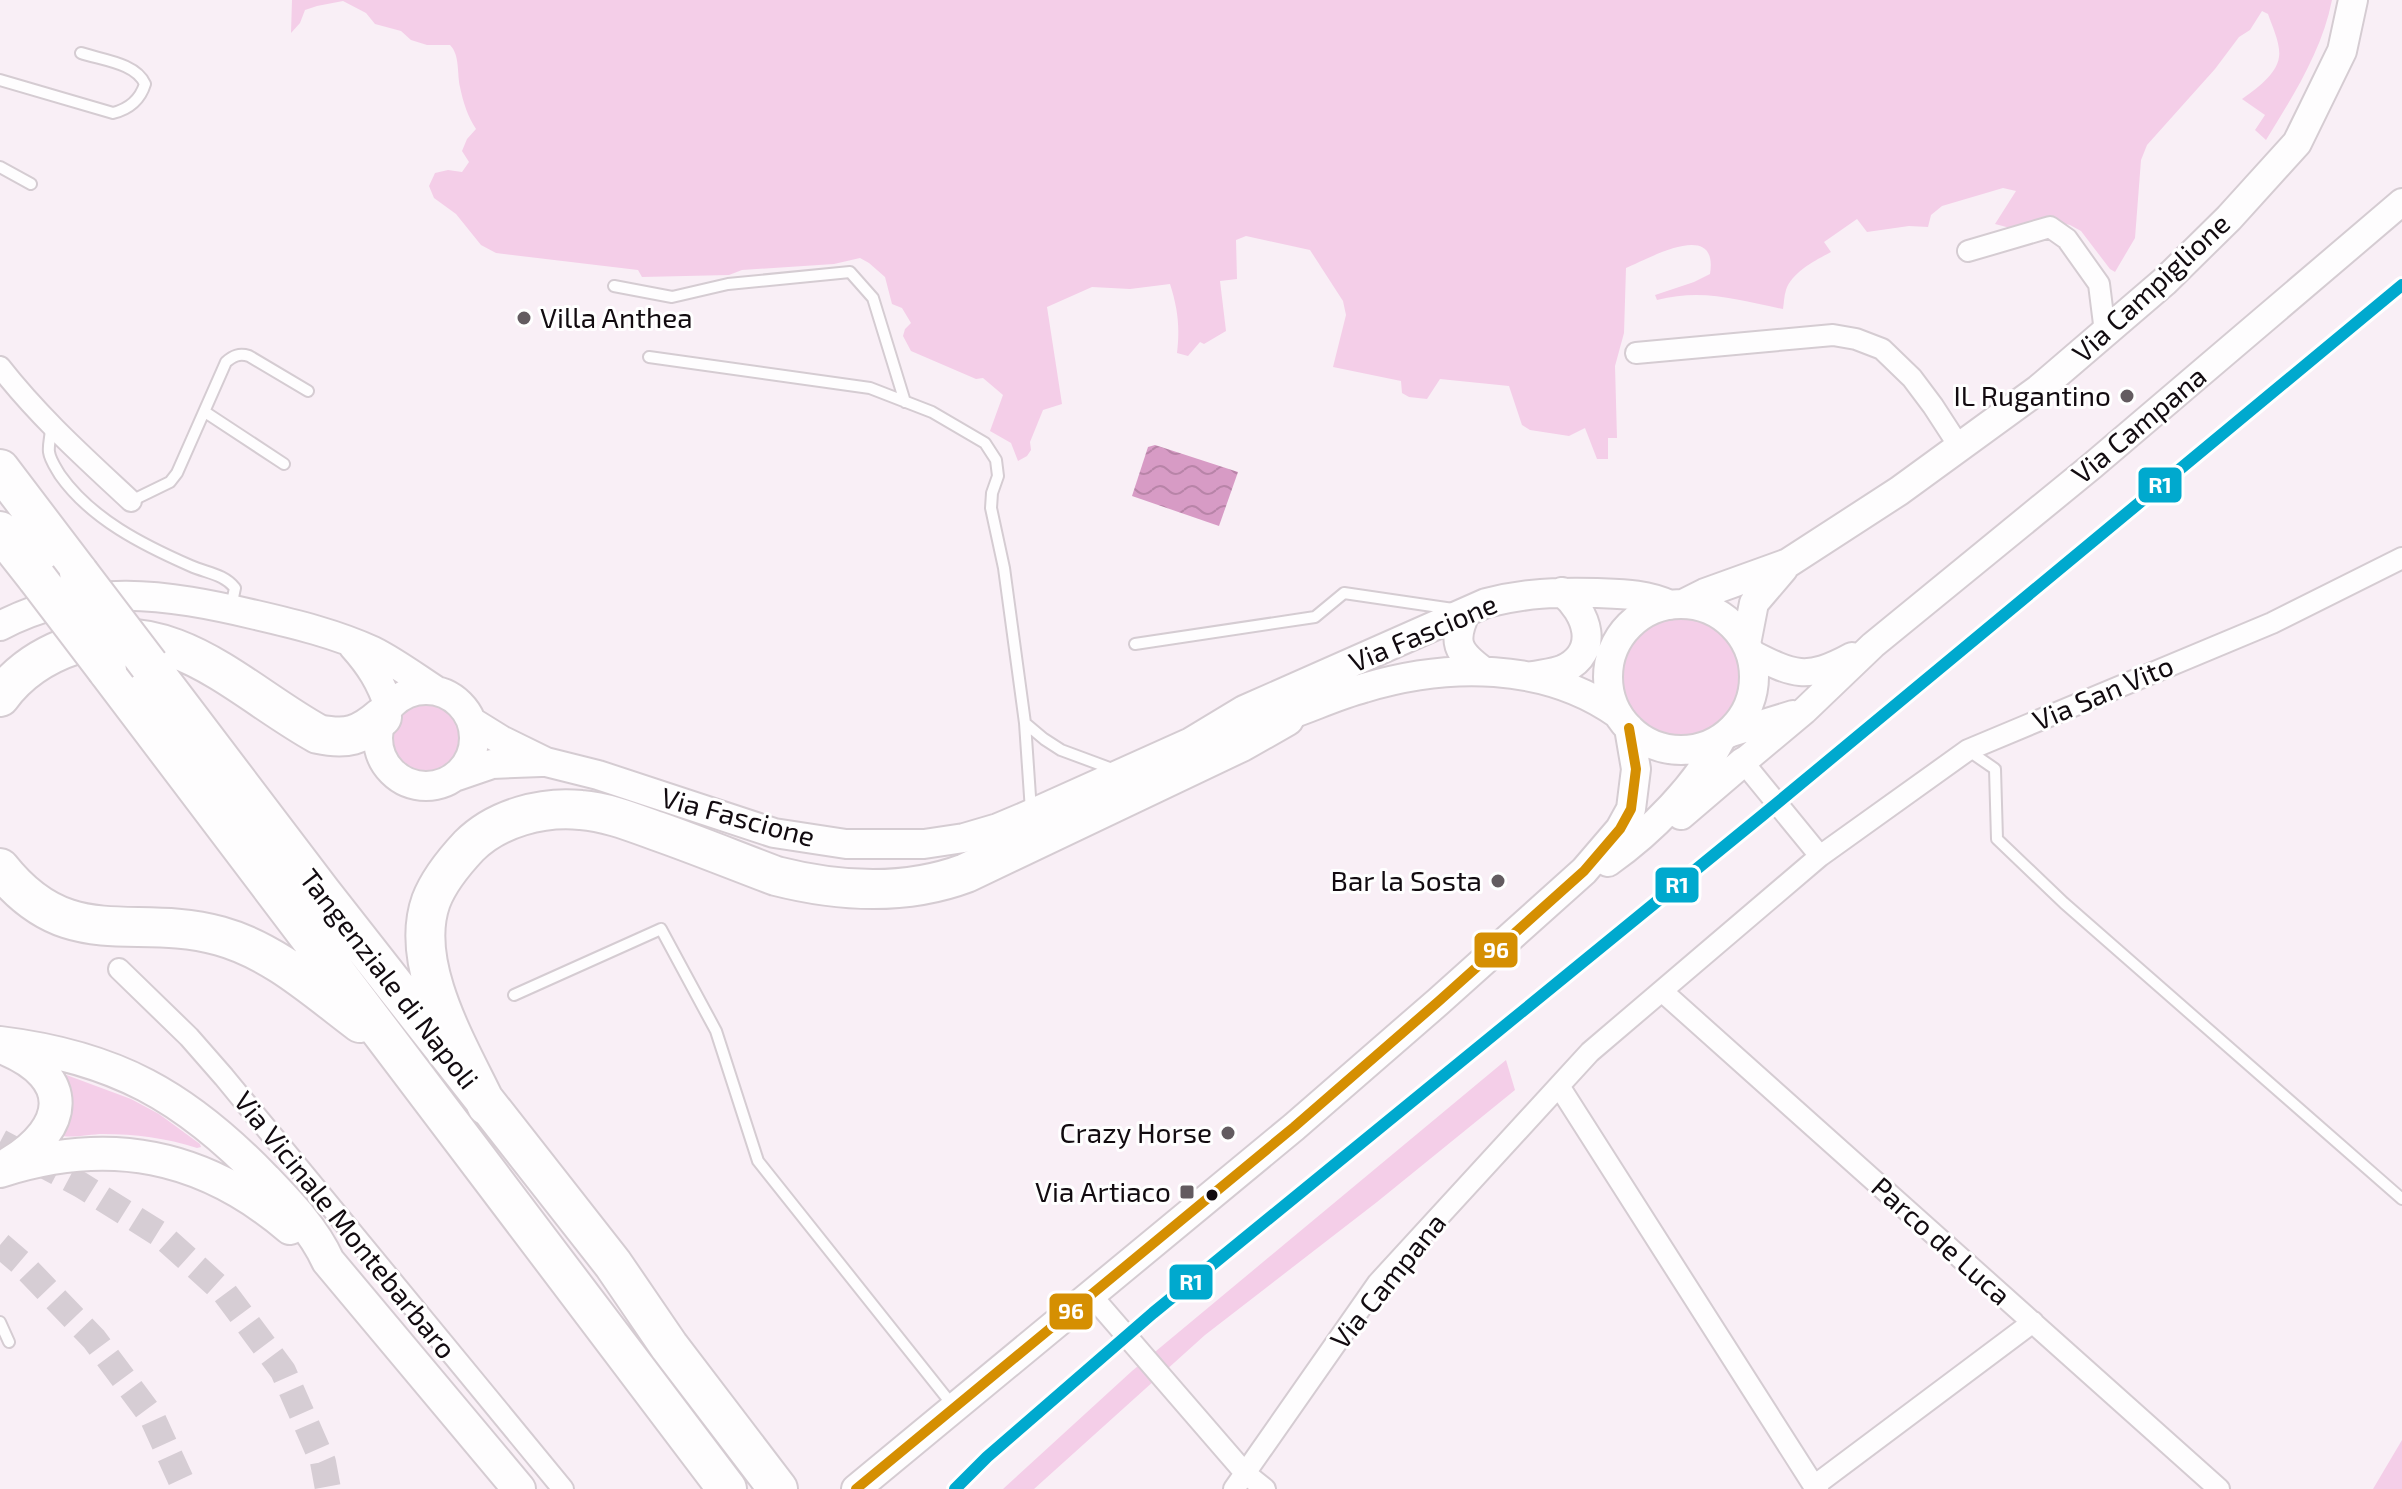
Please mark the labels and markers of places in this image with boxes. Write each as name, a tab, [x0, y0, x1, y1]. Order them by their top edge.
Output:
place label: Villa Anthea	[540, 300, 693, 334]
marker: Villa Anthea	[515, 309, 533, 327]
place label: IL Rugantino	[1953, 378, 2111, 412]
marker: IL Rugantino	[2118, 387, 2136, 405]
place label: Bar la Sosta	[1331, 863, 1482, 897]
marker: Bar la Sosta	[1489, 872, 1507, 890]
place label: Crazy Horse	[1060, 1115, 1212, 1149]
marker: Crazy Horse	[1219, 1124, 1237, 1142]
place label: Via Artiaco	[1035, 1174, 1171, 1208]
marker: Via Artiaco	[1178, 1183, 1196, 1201]
unlabelled marker	[1204, 1187, 1220, 1203]

